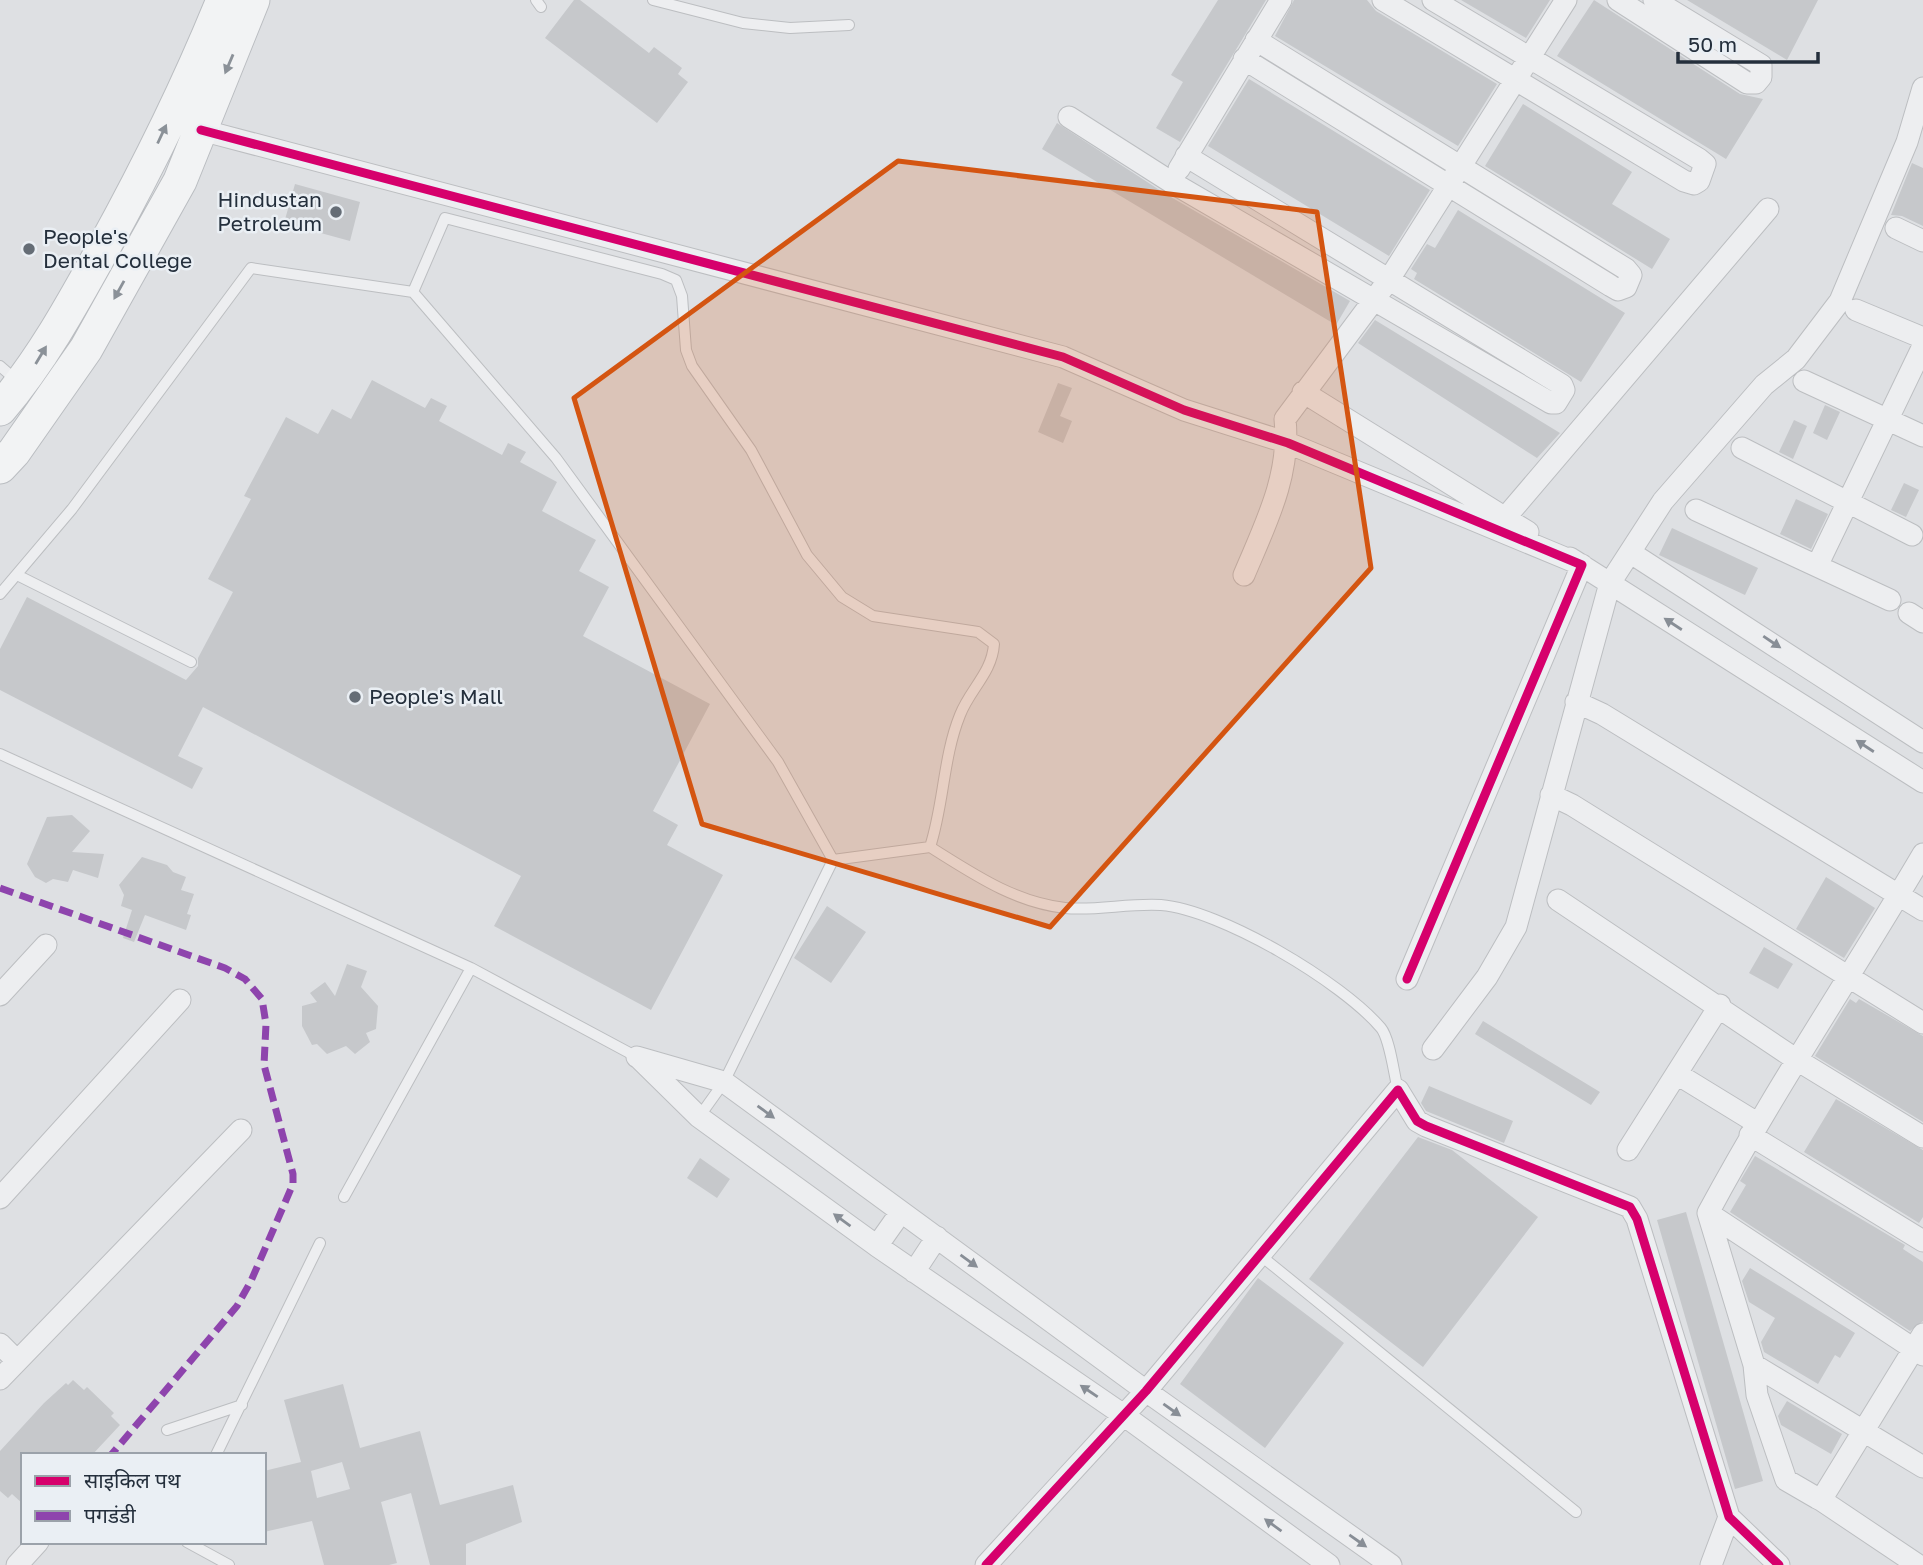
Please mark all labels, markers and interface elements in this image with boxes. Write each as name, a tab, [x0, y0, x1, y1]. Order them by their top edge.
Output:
scale bar	[1678, 21, 1818, 65]
text: 50 m	[1688, 31, 1737, 57]
one-way arrow	[223, 54, 235, 74]
one-way arrow	[156, 124, 168, 144]
place label: Hindustan Petroleum	[217, 186, 322, 236]
marker: Hindustan Petroleum	[328, 204, 344, 220]
place label: People's Dental College	[43, 223, 192, 273]
marker: People's Dental College	[21, 241, 37, 257]
one-way arrow	[113, 280, 125, 300]
one-way arrow	[35, 345, 47, 364]
one-way arrow	[1663, 617, 1683, 630]
one-way arrow	[1763, 635, 1781, 649]
place label: People's Mall	[369, 683, 503, 709]
marker: People's Mall	[347, 689, 363, 705]
one-way arrow	[1855, 740, 1874, 753]
one-way arrow	[756, 1105, 774, 1120]
one-way arrow	[833, 1213, 851, 1227]
one-way arrow	[960, 1254, 978, 1268]
one-way arrow	[1080, 1384, 1098, 1398]
one-way arrow	[1163, 1403, 1181, 1417]
legend	[21, 1453, 266, 1544]
text: साइकिल पथ	[84, 1467, 181, 1493]
text: पगडंडी	[84, 1502, 136, 1528]
one-way arrow	[1264, 1518, 1283, 1532]
one-way arrow	[1349, 1534, 1367, 1548]

